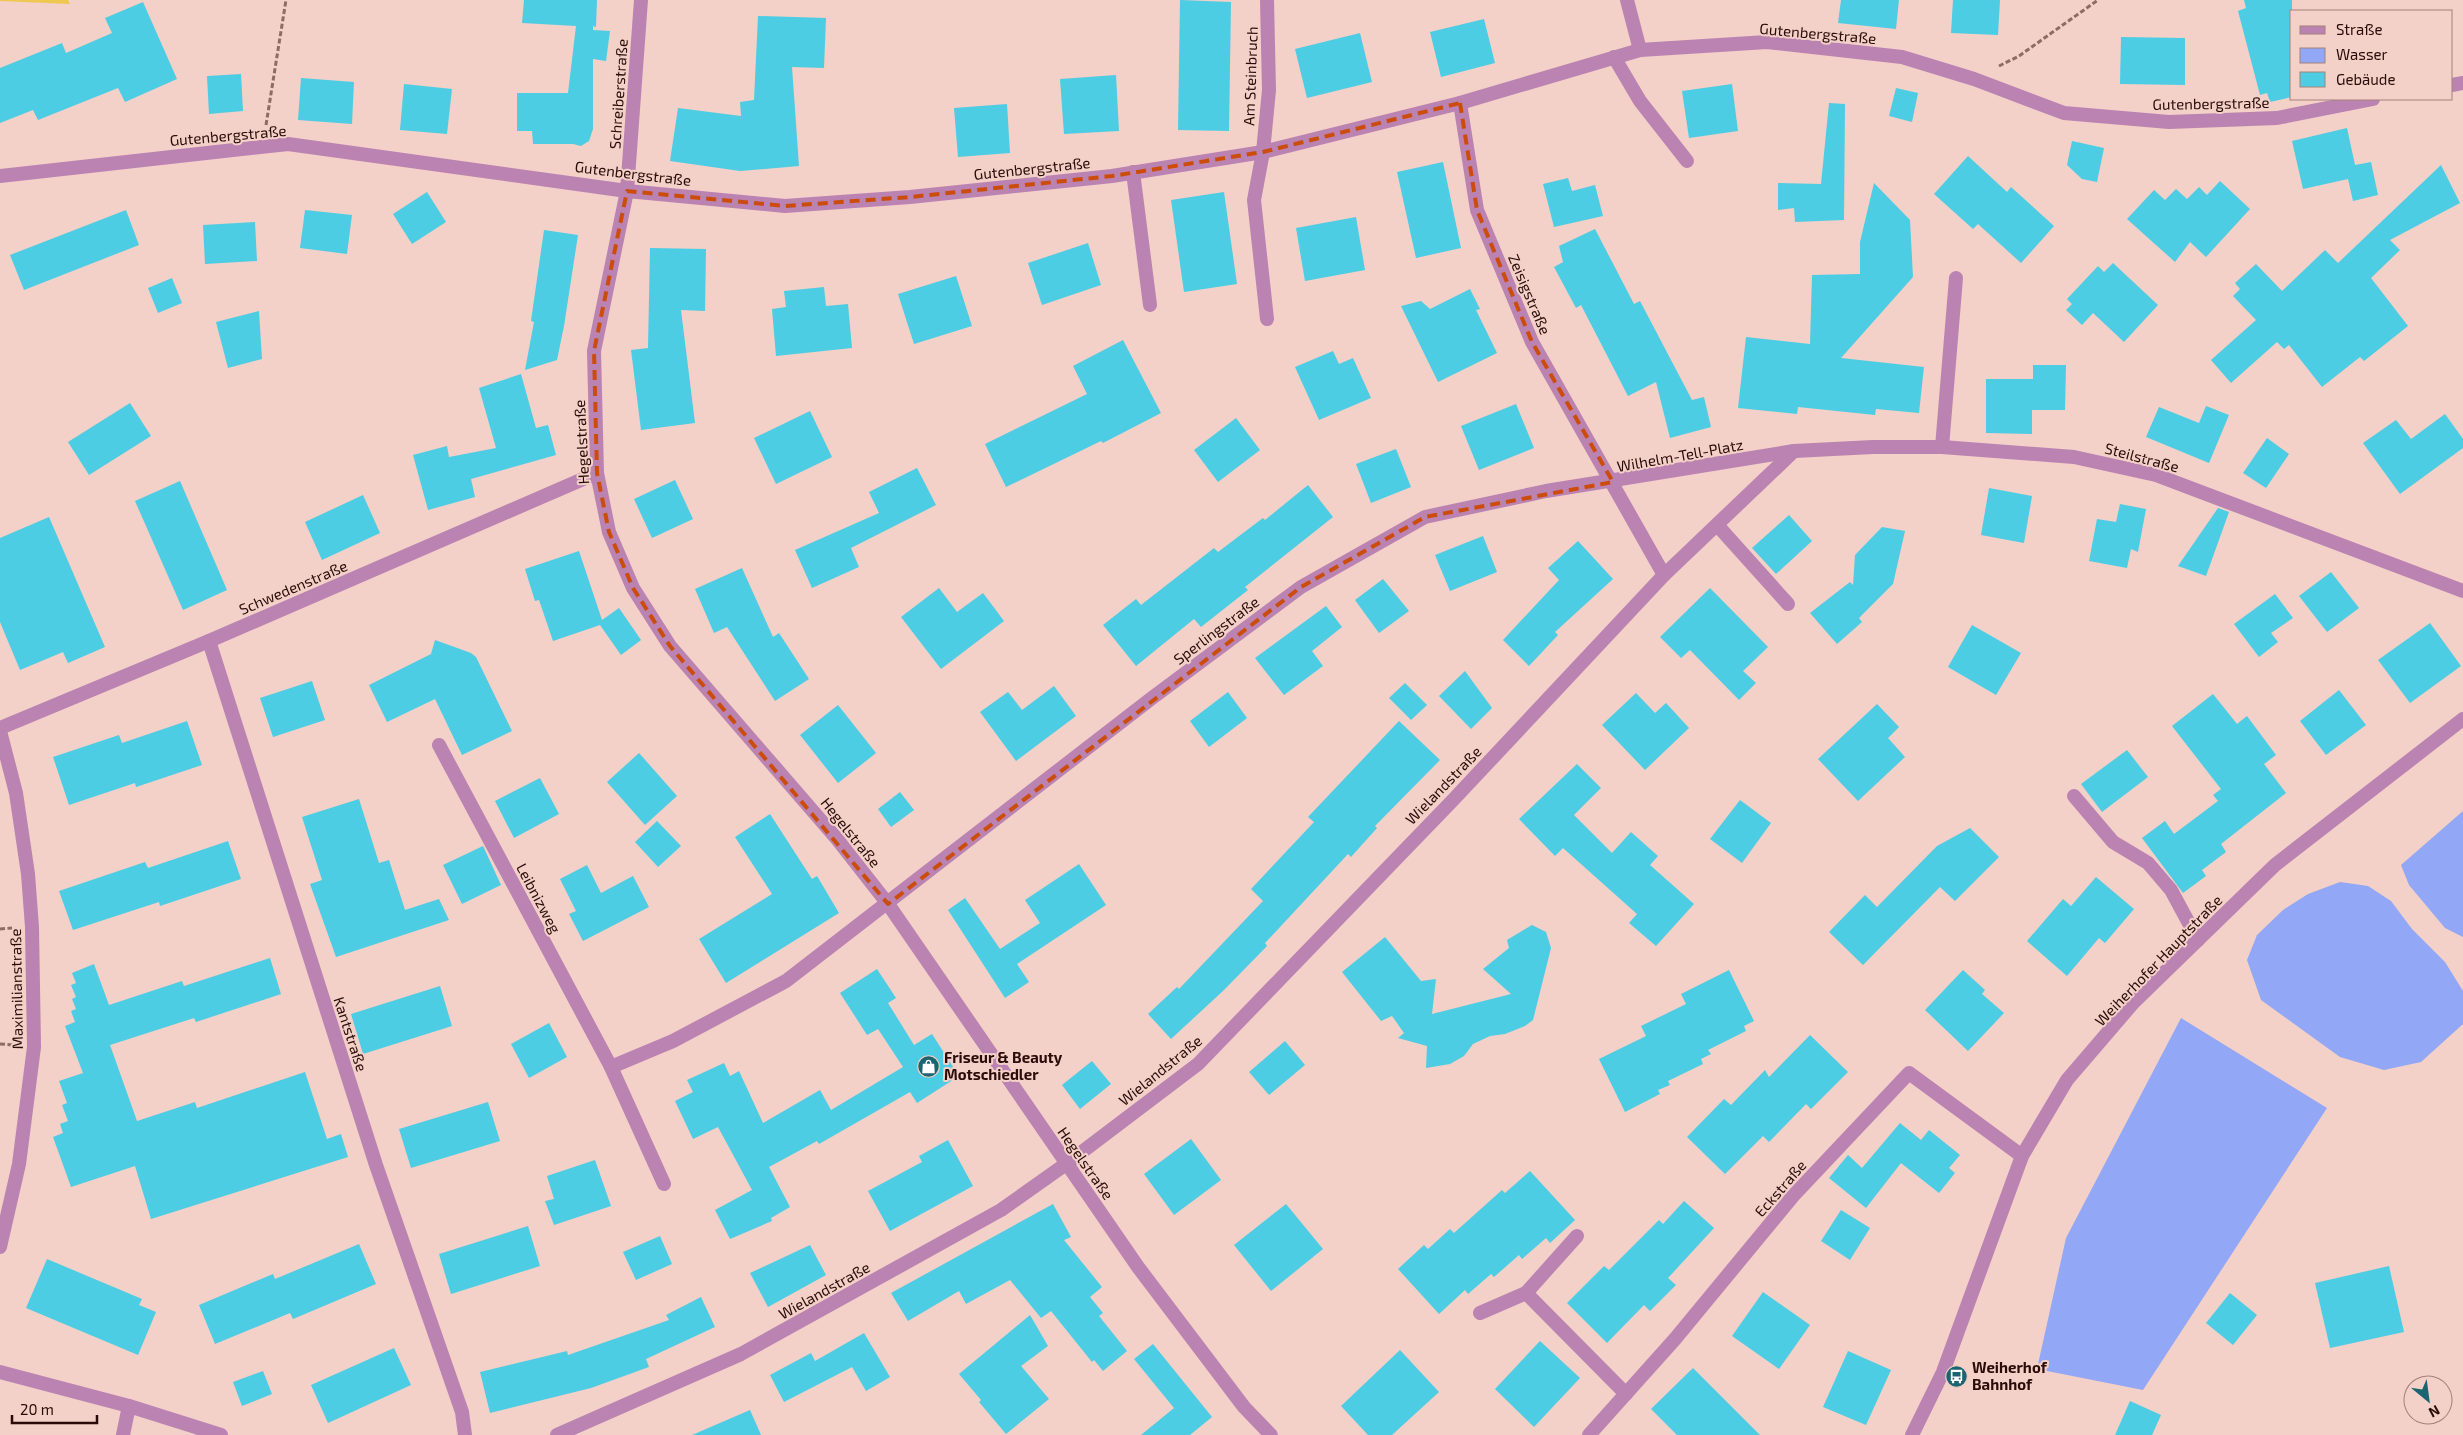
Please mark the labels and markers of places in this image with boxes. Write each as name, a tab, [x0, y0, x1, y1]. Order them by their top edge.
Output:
place label: Friseur & Beauty Motschiedler	[944, 1048, 1063, 1083]
shop icon: Friseur & Beauty Motschiedler	[916, 1054, 940, 1078]
place label: Weiherhof Bahnhof	[1972, 1358, 2048, 1393]
bus stop icon: Weiherhof Bahnhof	[1944, 1364, 1968, 1388]

